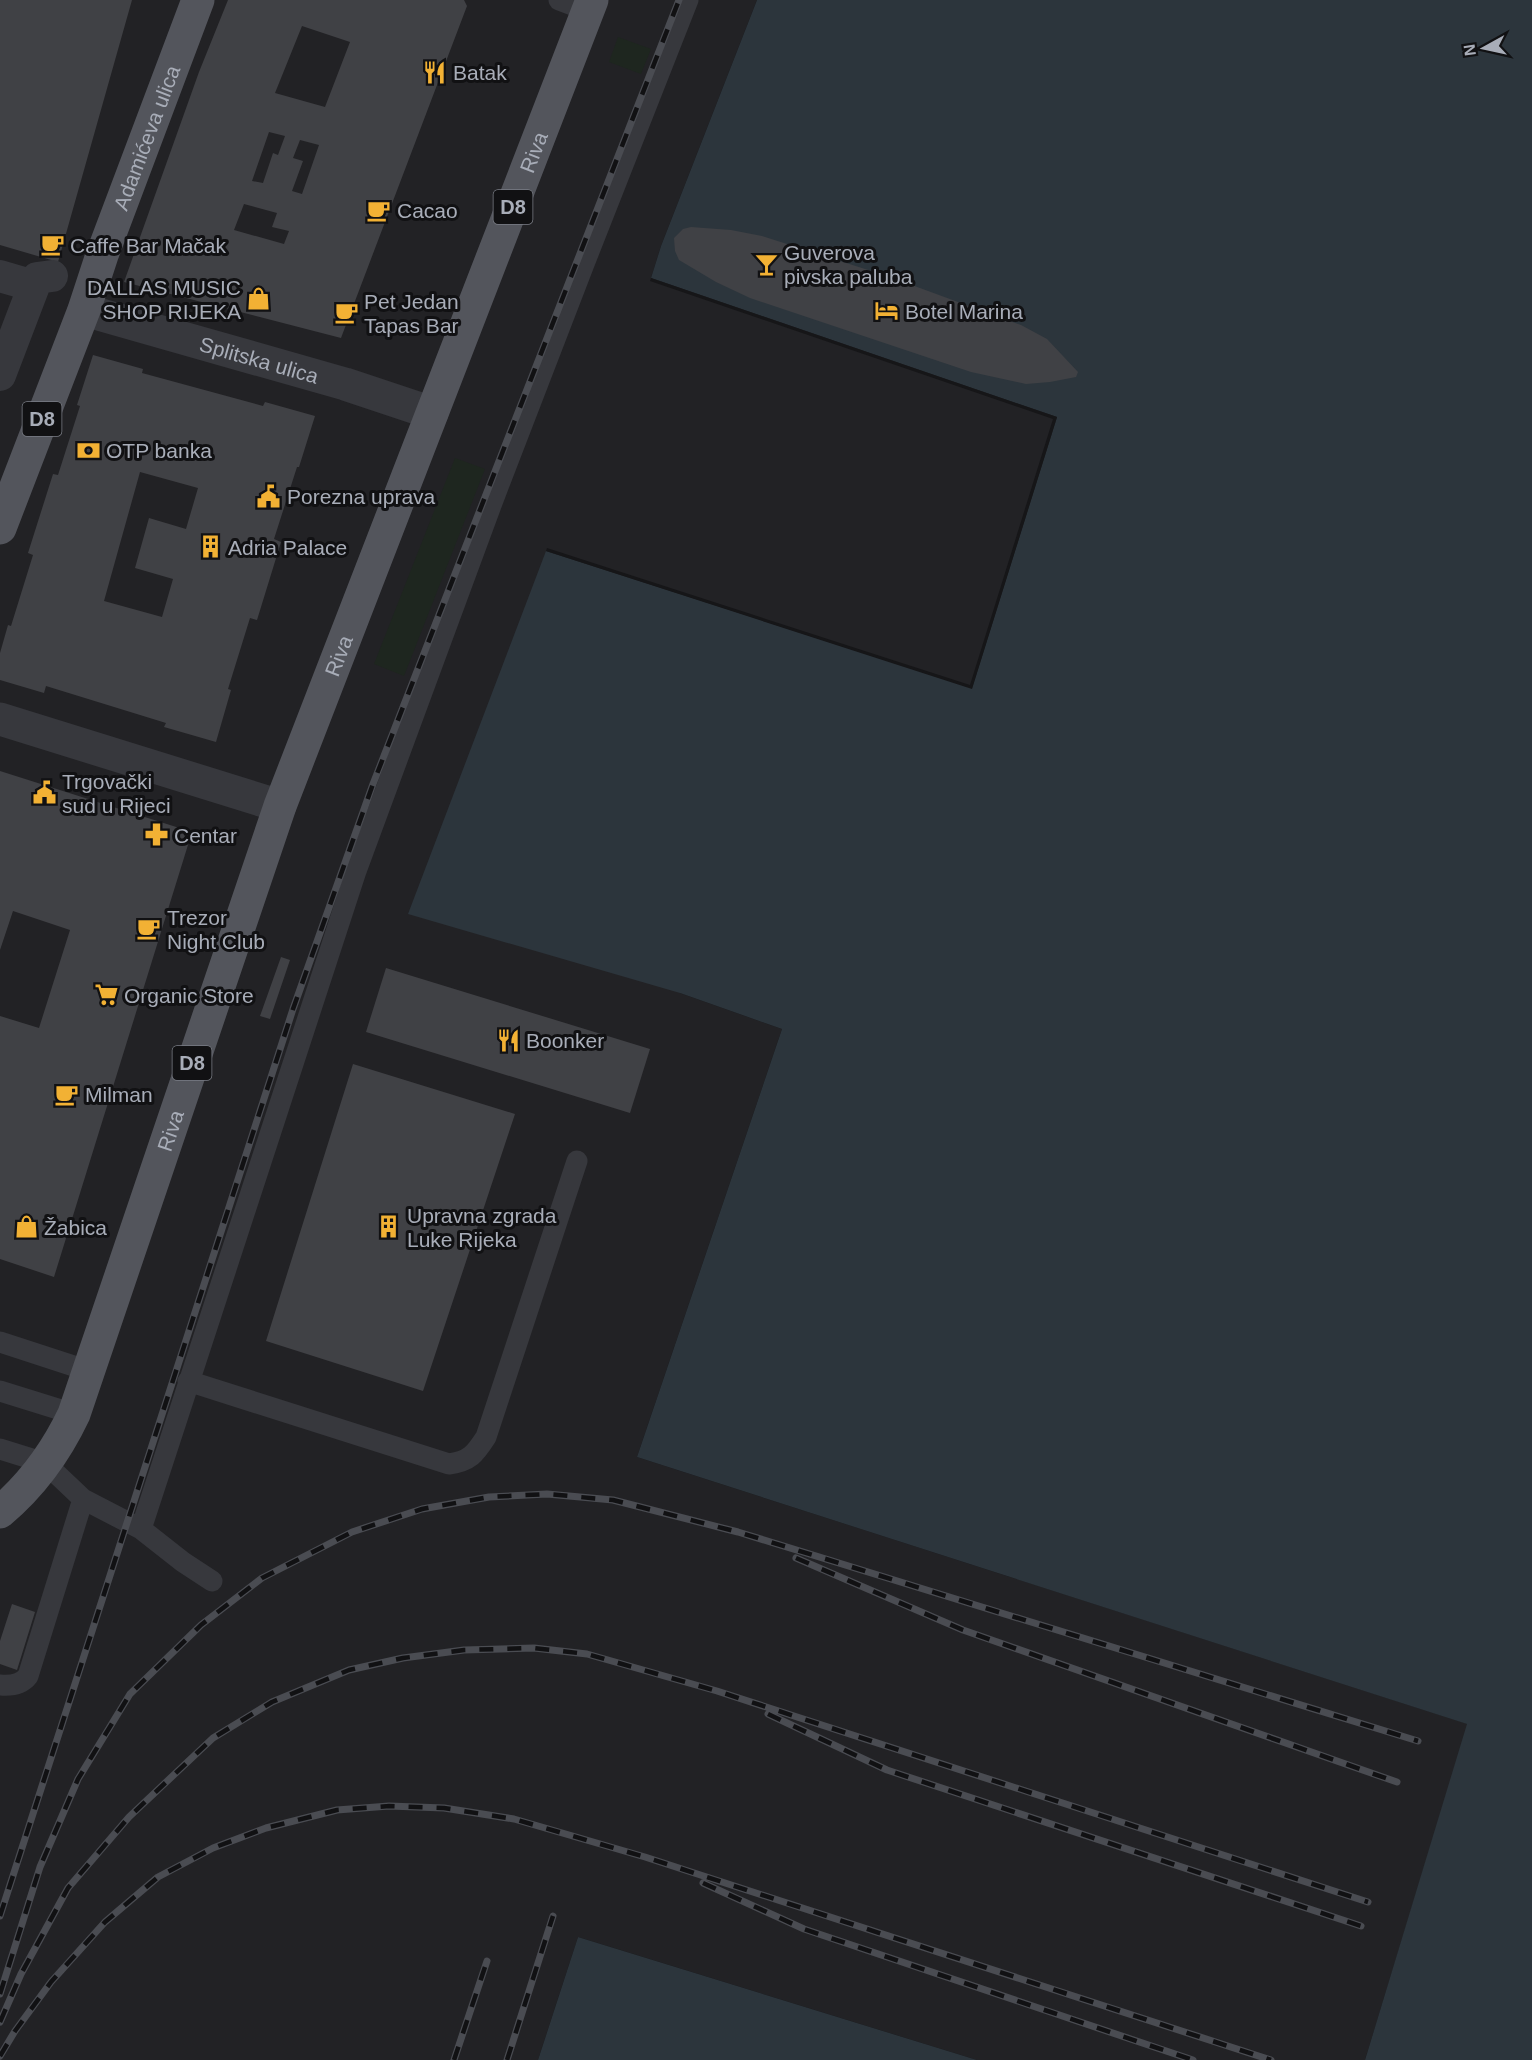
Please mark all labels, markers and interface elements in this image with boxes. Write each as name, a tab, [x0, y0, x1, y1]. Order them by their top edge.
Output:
north arrow	[1454, 18, 1514, 78]
text: N	[1460, 43, 1479, 57]
restaurant icon: Batak	[422, 59, 448, 85]
place label: Batak	[453, 61, 507, 84]
street label: Adamićeva ulica	[109, 62, 184, 213]
street label: Riva	[515, 128, 552, 176]
road number: D8	[494, 190, 532, 224]
cafe icon: Cacao	[366, 197, 392, 223]
place label: Cacao	[397, 199, 458, 222]
cafe icon: Caffe Bar Mačak	[39, 232, 65, 258]
place label: Caffe Bar Mačak	[70, 234, 227, 257]
place label: Guverova pivska paluba	[784, 241, 913, 288]
bar icon: Guverova pivska paluba	[753, 251, 779, 277]
place label: DALLAS MUSIC SHOP RIJEKA	[87, 276, 241, 323]
shop icon: DALLAS MUSIC SHOP RIJEKA	[246, 286, 272, 312]
place label: Pet Jedan Tapas Bar	[364, 290, 459, 337]
hotel icon: Botel Marina	[874, 298, 900, 324]
cafe icon: Pet Jedan Tapas Bar	[333, 300, 359, 326]
place label: Botel Marina	[905, 300, 1023, 323]
street label: Splitska ulica	[197, 332, 322, 388]
road number: D8	[22, 402, 62, 436]
bank icon: OTP banka	[75, 437, 101, 463]
place label: OTP banka	[106, 439, 212, 462]
public building icon: Porezna uprava	[256, 483, 282, 509]
place label: Porezna uprava	[287, 485, 436, 508]
building icon: Adria Palace	[197, 534, 223, 560]
place label: Adria Palace	[228, 536, 347, 559]
street label: Riva	[320, 631, 357, 679]
place label: Trgovački sud u Rijeci	[62, 770, 171, 817]
public building icon: Trgovački sud u Rijeci	[31, 780, 57, 806]
pharmacy icon: Centar	[143, 822, 169, 848]
place label: Centar	[174, 824, 237, 847]
place label: Trezor Night Club	[167, 906, 265, 953]
cafe icon: Trezor Night Club	[136, 916, 162, 942]
supermarket icon: Organic Store	[93, 982, 119, 1008]
place label: Organic Store	[124, 984, 254, 1007]
restaurant icon: Boonker	[495, 1027, 521, 1053]
place label: Boonker	[526, 1029, 604, 1052]
road number: D8	[172, 1046, 212, 1080]
cafe icon: Milman	[54, 1081, 80, 1107]
place label: Milman	[85, 1083, 153, 1106]
street label: Riva	[152, 1107, 188, 1154]
place label: Upravna zgrada Luke Rijeka	[407, 1204, 557, 1251]
shop icon: Žabica	[13, 1214, 39, 1240]
building icon: Upravna zgrada Luke Rijeka	[376, 1214, 402, 1240]
place label: Žabica	[44, 1216, 107, 1239]

